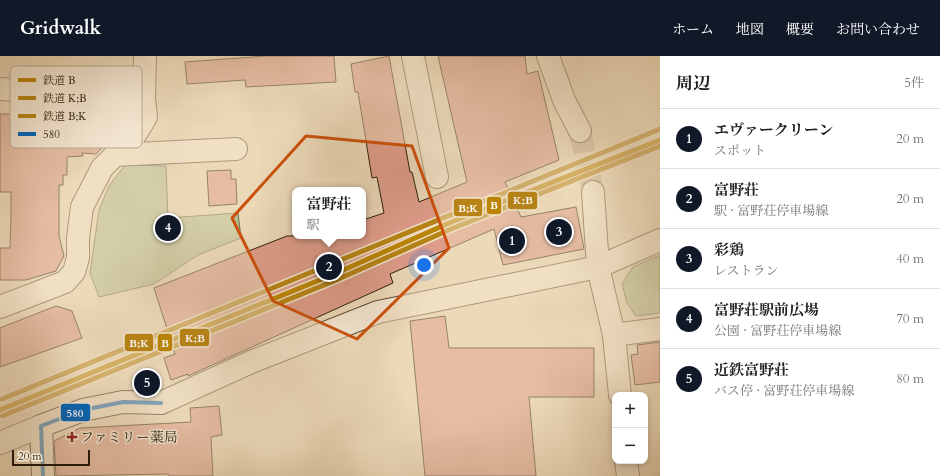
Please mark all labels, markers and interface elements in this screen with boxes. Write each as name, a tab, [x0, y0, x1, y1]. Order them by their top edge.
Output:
text: Gridwalk	[20, 15, 101, 41]
text: ホーム	[672, 20, 714, 39]
text: 地図	[736, 20, 764, 39]
text: 概要	[786, 20, 814, 39]
text: お問い合わせ	[836, 20, 920, 39]
legend	[10, 66, 142, 148]
text: 周辺	[676, 72, 710, 95]
text: 鉄道 B	[43, 73, 75, 88]
text: 5件	[904, 74, 924, 92]
text: 鉄道 K;B	[43, 91, 86, 106]
text: 鉄道 B;K	[43, 109, 87, 124]
text: エヴァークリーン	[714, 120, 834, 140]
text: 580	[43, 127, 60, 142]
text: 1	[686, 130, 692, 148]
text: 20 m	[896, 130, 924, 148]
text: スポット	[714, 142, 766, 160]
text: 富野荘	[714, 180, 759, 200]
popup	[292, 187, 366, 239]
text: 2	[686, 190, 692, 208]
text: 20 m	[896, 190, 924, 208]
line badge: K;B	[507, 191, 538, 210]
text: K;B	[513, 193, 533, 208]
text: 富野荘	[306, 194, 352, 214]
line badge: B	[486, 196, 502, 215]
line badge: B;K	[453, 198, 483, 217]
text: B	[490, 198, 498, 213]
text: B;K	[458, 201, 478, 216]
text: 駅 · 富野荘停車場線	[714, 202, 828, 220]
pin: 4	[155, 213, 181, 243]
text: 駅	[306, 216, 320, 234]
pin: 3	[546, 217, 572, 247]
pin: 1	[499, 226, 525, 256]
text: 彩鶏	[714, 240, 744, 260]
text: 3	[686, 250, 692, 268]
text: 40 m	[896, 250, 924, 268]
pin: 2	[316, 252, 342, 282]
your location	[414, 255, 434, 275]
text: レストラン	[714, 262, 779, 280]
text: 富野荘駅前広場	[714, 300, 819, 320]
text: 4	[686, 310, 692, 328]
text: 70 m	[896, 310, 924, 328]
text: 公園 · 富野荘停車場線	[714, 322, 841, 340]
line badge: K;B	[179, 328, 210, 347]
text: K;B	[185, 331, 205, 346]
line badge: B;K	[124, 333, 154, 352]
line badge: B	[157, 333, 173, 352]
text: B;K	[129, 336, 149, 351]
text: B	[161, 336, 169, 351]
text: 近鉄富野荘	[714, 360, 789, 380]
pin: 5	[134, 368, 160, 398]
text: 5	[686, 370, 692, 388]
text: 80 m	[896, 370, 924, 388]
text: バス停 · 富野荘停車場線	[714, 382, 854, 400]
map controls	[612, 392, 648, 464]
button: +	[612, 392, 648, 428]
line badge: 580	[60, 403, 91, 422]
text: 580	[67, 406, 84, 421]
place label: ファミリー薬局	[80, 428, 178, 447]
button: −	[612, 428, 648, 464]
marker: ファミリー薬局	[67, 432, 77, 442]
scale bar	[12, 448, 90, 467]
text: 20 m	[18, 449, 42, 464]

